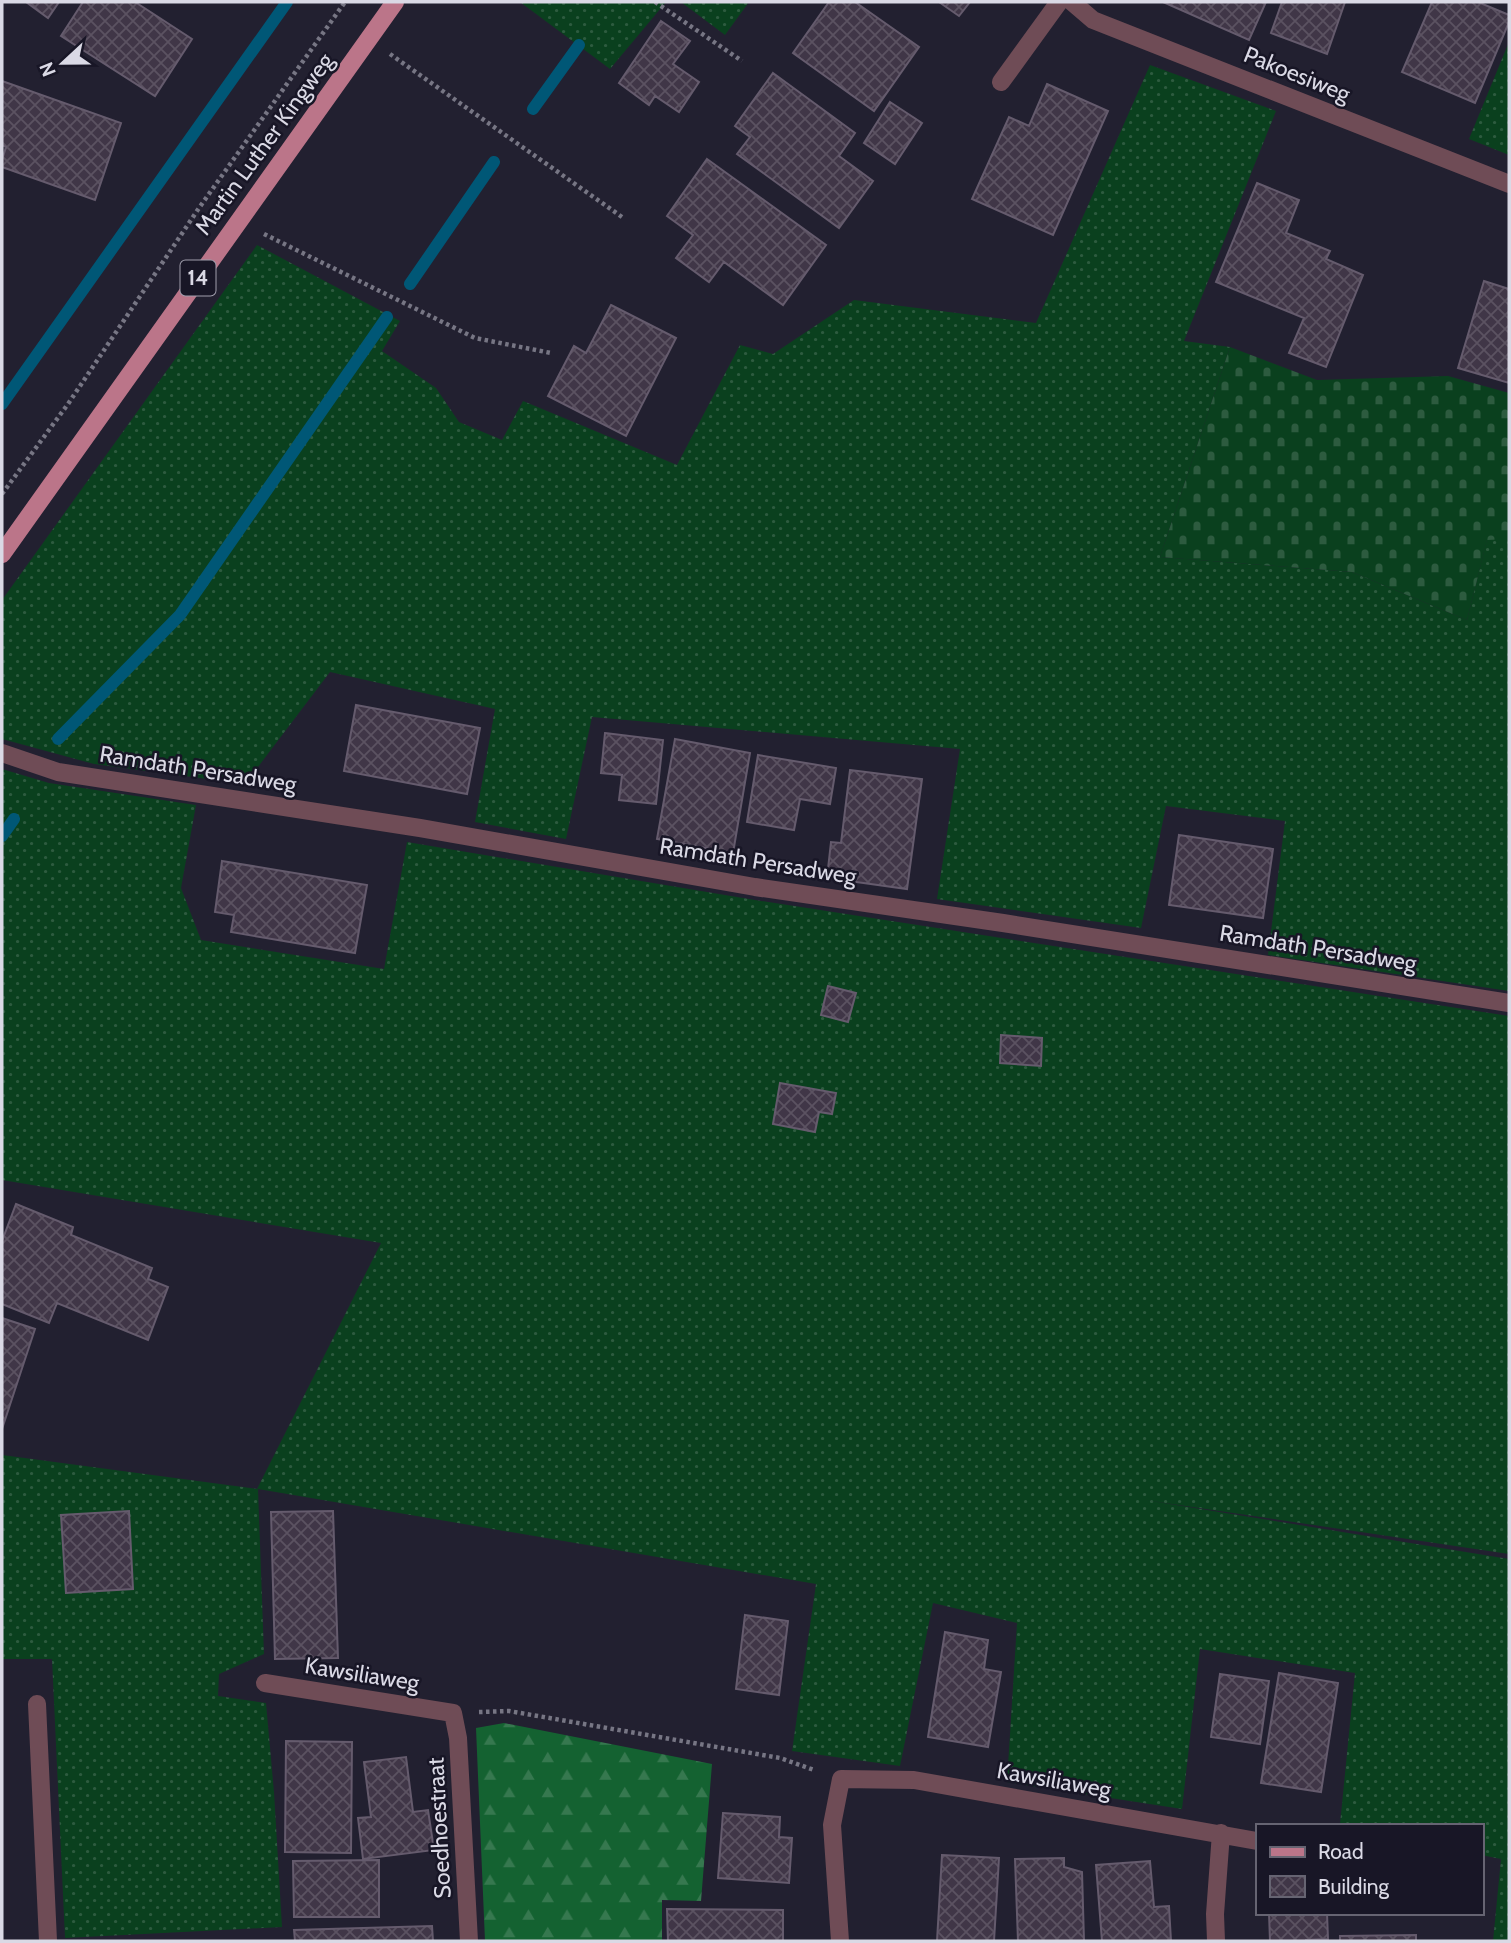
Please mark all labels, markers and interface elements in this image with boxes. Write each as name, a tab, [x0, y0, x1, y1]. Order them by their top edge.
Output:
north arrow	[28, 28, 98, 98]
street label: Pakoesiweg	[1240, 40, 1355, 108]
street label: Martin Luther Kingweg	[189, 47, 340, 240]
text: N	[35, 59, 61, 80]
road number: 14	[180, 260, 216, 296]
street label: Ramdath Persadweg	[98, 740, 299, 798]
street label: Ramdath Persadweg	[658, 832, 859, 890]
street label: Ramdath Persadweg	[1218, 919, 1419, 977]
street label: Kawsiliaweg	[303, 1651, 422, 1697]
street label: Soedhoestraat	[421, 1756, 457, 1899]
street label: Kawsiliaweg	[995, 1756, 1114, 1804]
legend	[1256, 1824, 1483, 1915]
text: Road	[1318, 1839, 1364, 1864]
text: Building	[1318, 1874, 1390, 1899]

